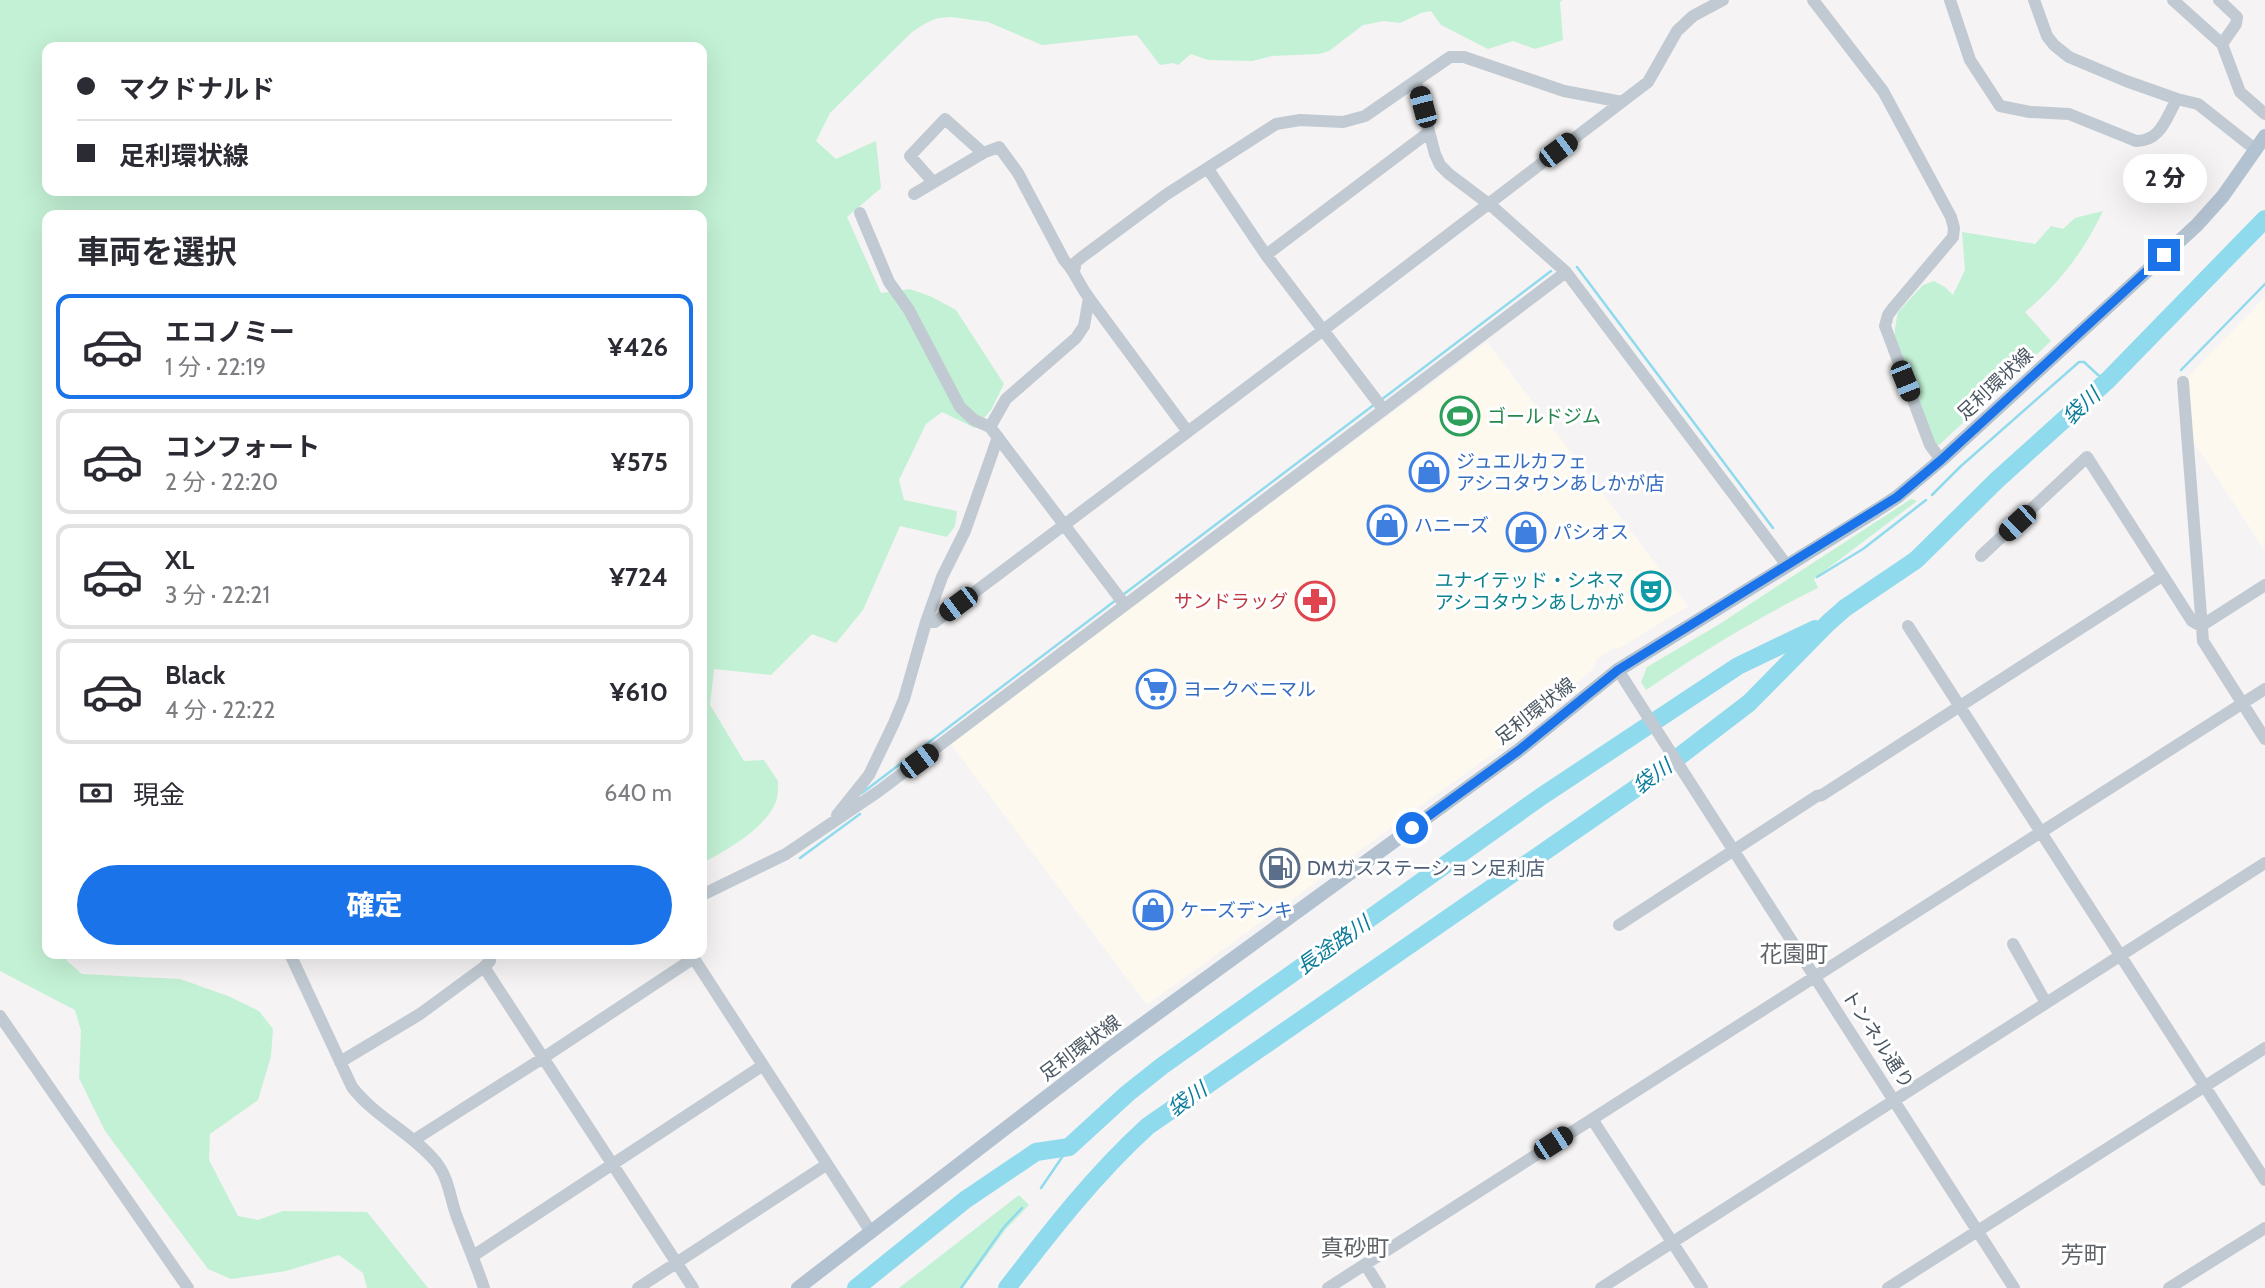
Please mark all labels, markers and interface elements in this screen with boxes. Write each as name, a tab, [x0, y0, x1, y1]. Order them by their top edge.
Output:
text: マクドナルド	[119, 73, 275, 105]
car	[1408, 84, 1439, 130]
car	[1535, 129, 1582, 171]
text: 足利環状線	[119, 140, 249, 172]
callout: 2 分	[2122, 154, 2206, 202]
text: 2 分	[2145, 164, 2185, 192]
text: 車両を選択	[77, 232, 237, 271]
route end	[2148, 239, 2180, 271]
icon: car	[81, 315, 144, 378]
text: エコノミー	[165, 316, 295, 348]
text: ¥426	[608, 331, 668, 363]
street label: 足利環状線	[1952, 343, 2038, 425]
text: 1 分 · 22:19	[165, 353, 266, 381]
car	[1888, 358, 1923, 404]
water label: 袋川	[2057, 381, 2106, 429]
sports icon: ゴールドジム	[1439, 395, 1481, 437]
place label: ゴールドジム	[1487, 405, 1601, 428]
icon: car	[81, 430, 144, 493]
text: コンフォート	[165, 431, 320, 463]
text: ¥575	[611, 446, 668, 478]
place label: ジュエルカフェ アシコタウンあしかが店	[1456, 450, 1664, 495]
shop icon: ジュエルカフェ アシコタウンあしかが店	[1408, 451, 1450, 493]
text: 2 分 · 22:20	[165, 468, 278, 496]
car	[1995, 501, 2040, 545]
shop icon: ハニーズ	[1366, 504, 1408, 546]
shop icon: パシオス	[1505, 511, 1547, 553]
place label: ハニーズ	[1414, 514, 1489, 537]
place label: パシオス	[1553, 521, 1629, 544]
text: XL	[165, 544, 194, 576]
icon: car	[81, 545, 144, 608]
text: ¥724	[609, 561, 668, 593]
place label: ユナイテッド・シネマ アシコタウンあしかが	[1434, 569, 1624, 614]
theatre icon: ユナイテッド・シネマ アシコタウンあしかが	[1630, 570, 1672, 612]
pharmacy icon: サンドラッグ	[1294, 580, 1336, 622]
text: 3 分 · 22:21	[165, 581, 270, 609]
car	[935, 583, 982, 625]
place label: サンドラッグ	[1174, 590, 1288, 613]
text: Black	[165, 659, 225, 691]
icon: car	[81, 660, 144, 723]
supermarket icon: ヨークベニマル	[1135, 668, 1177, 710]
street label: 足利環状線	[1490, 673, 1580, 749]
text: ¥610	[610, 676, 668, 708]
place label: ヨークベニマル	[1183, 678, 1316, 701]
text: 4 分 · 22:22	[165, 696, 275, 724]
car	[896, 740, 943, 782]
water label: 袋川	[1628, 752, 1678, 798]
icon: cash	[77, 774, 115, 812]
text: 現金	[133, 779, 185, 811]
text: 640 m	[604, 779, 672, 807]
route start	[1396, 812, 1428, 844]
fuel station icon: DMガスステーション足利店	[1259, 847, 1301, 889]
place label: DMガスステーション足利店	[1307, 857, 1545, 880]
button: 確定	[77, 865, 672, 945]
shop icon: ケーズデンキ	[1132, 889, 1174, 931]
place label: ケーズデンキ	[1180, 899, 1293, 922]
water label: 長途路川	[1291, 910, 1376, 979]
district label: 花園町	[1760, 940, 1829, 968]
street label: トンネル通り	[1837, 985, 1919, 1093]
street label: 足利環状線	[1035, 1010, 1125, 1086]
water label: 袋川	[1163, 1076, 1213, 1121]
car	[1530, 1123, 1577, 1163]
district label: 真砂町	[1321, 1234, 1390, 1262]
district label: 芳町	[2061, 1241, 2107, 1269]

